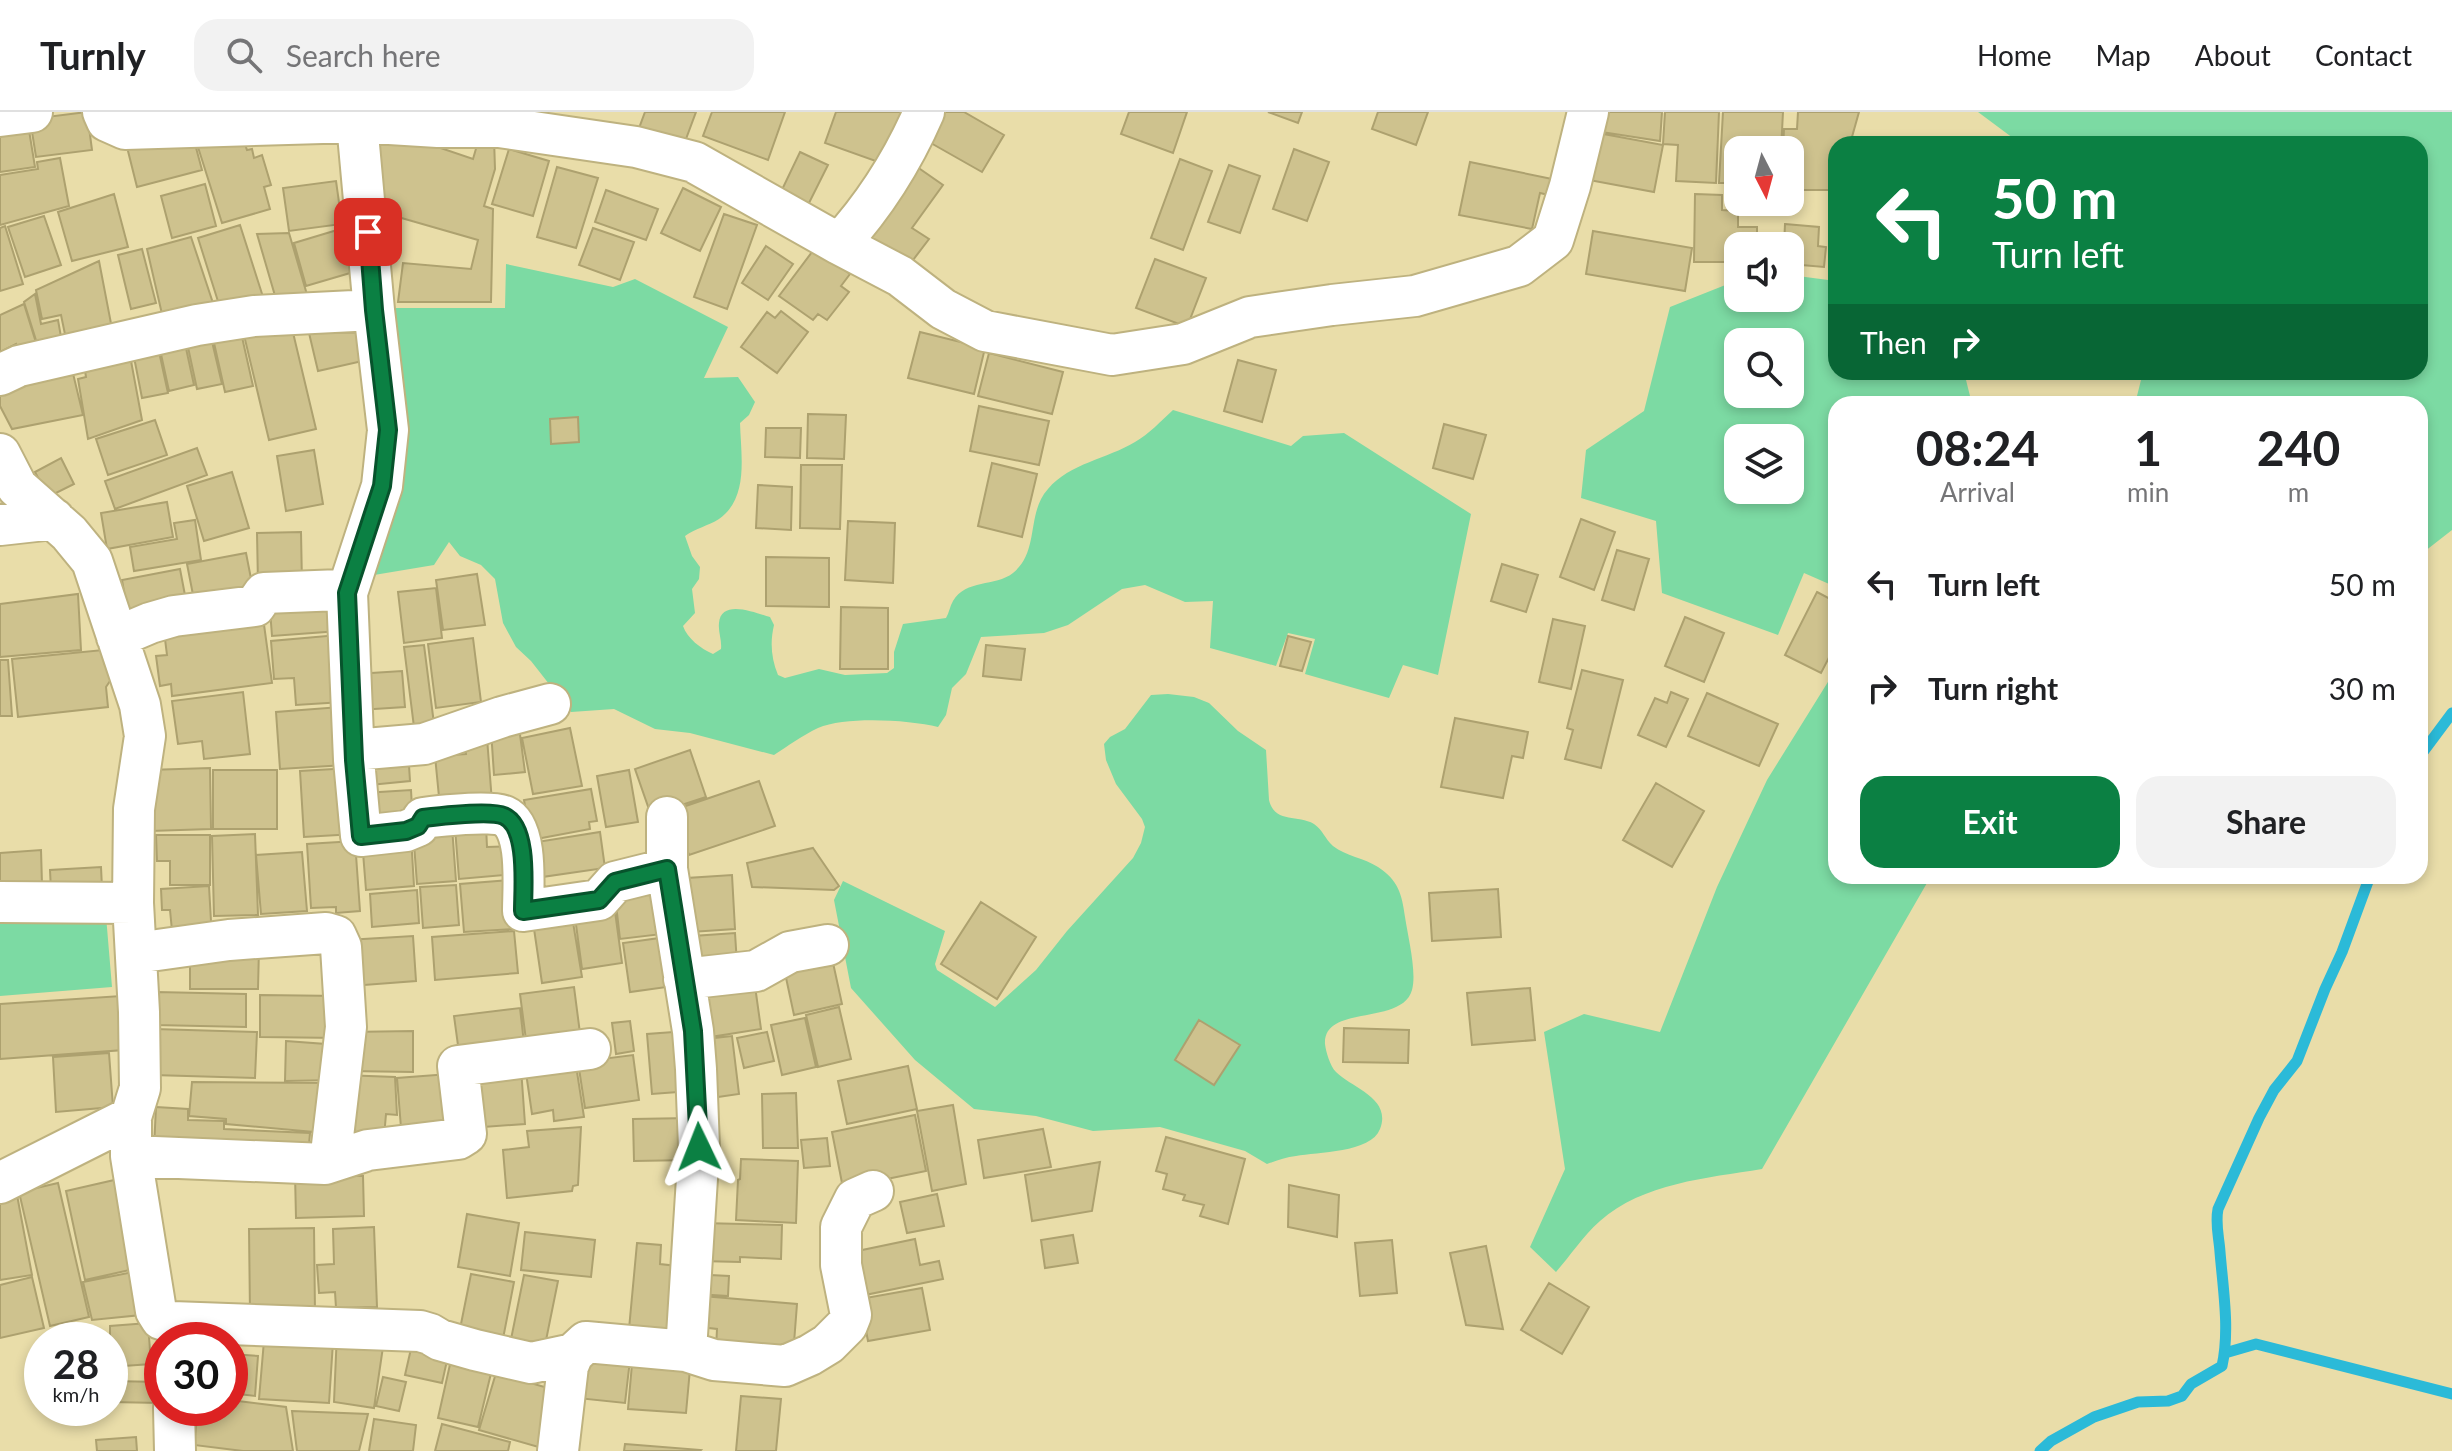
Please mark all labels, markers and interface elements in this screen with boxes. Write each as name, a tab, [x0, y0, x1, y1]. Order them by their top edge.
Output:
search box	[194, 19, 754, 91]
text: Turnly	[40, 32, 146, 78]
icon: search	[222, 33, 266, 77]
text: Search here	[286, 37, 441, 73]
text: Home	[1977, 38, 2052, 72]
text: Map	[2096, 38, 2151, 72]
text: About	[2195, 38, 2271, 72]
text: Contact	[2315, 38, 2412, 72]
north arrow	[1724, 136, 1804, 216]
map controls	[1724, 136, 1804, 504]
text: 50 m	[1992, 164, 2117, 231]
icon: left	[1860, 168, 1964, 272]
pin	[334, 198, 402, 266]
icon: arrive	[346, 210, 390, 254]
button: sound	[1724, 232, 1804, 312]
text: Turn left	[1992, 232, 2124, 276]
icon: right	[1943, 320, 1987, 364]
text: Then	[1860, 324, 1927, 360]
button: search	[1724, 328, 1804, 408]
text: 08:24	[1916, 419, 2039, 476]
text: 1	[2134, 419, 2162, 476]
text: 240	[2257, 419, 2340, 476]
button: layers	[1724, 424, 1804, 504]
text: Arrival	[1940, 476, 2015, 508]
text: min	[2127, 476, 2169, 508]
text: m	[2288, 476, 2309, 508]
icon: left	[1860, 562, 1904, 606]
text: Turn left	[1928, 566, 2040, 602]
text: 50 m	[2329, 566, 2396, 602]
icon: right	[1860, 666, 1904, 710]
text: Turn right	[1928, 670, 2058, 706]
text: 30 m	[2329, 670, 2396, 706]
button: Exit	[1860, 776, 2120, 868]
button: Share	[2136, 776, 2396, 868]
position arrow	[657, 1105, 741, 1189]
speed limit sign: 30	[144, 1322, 248, 1426]
text: 28	[53, 1340, 99, 1388]
text: km/h	[53, 1382, 99, 1406]

